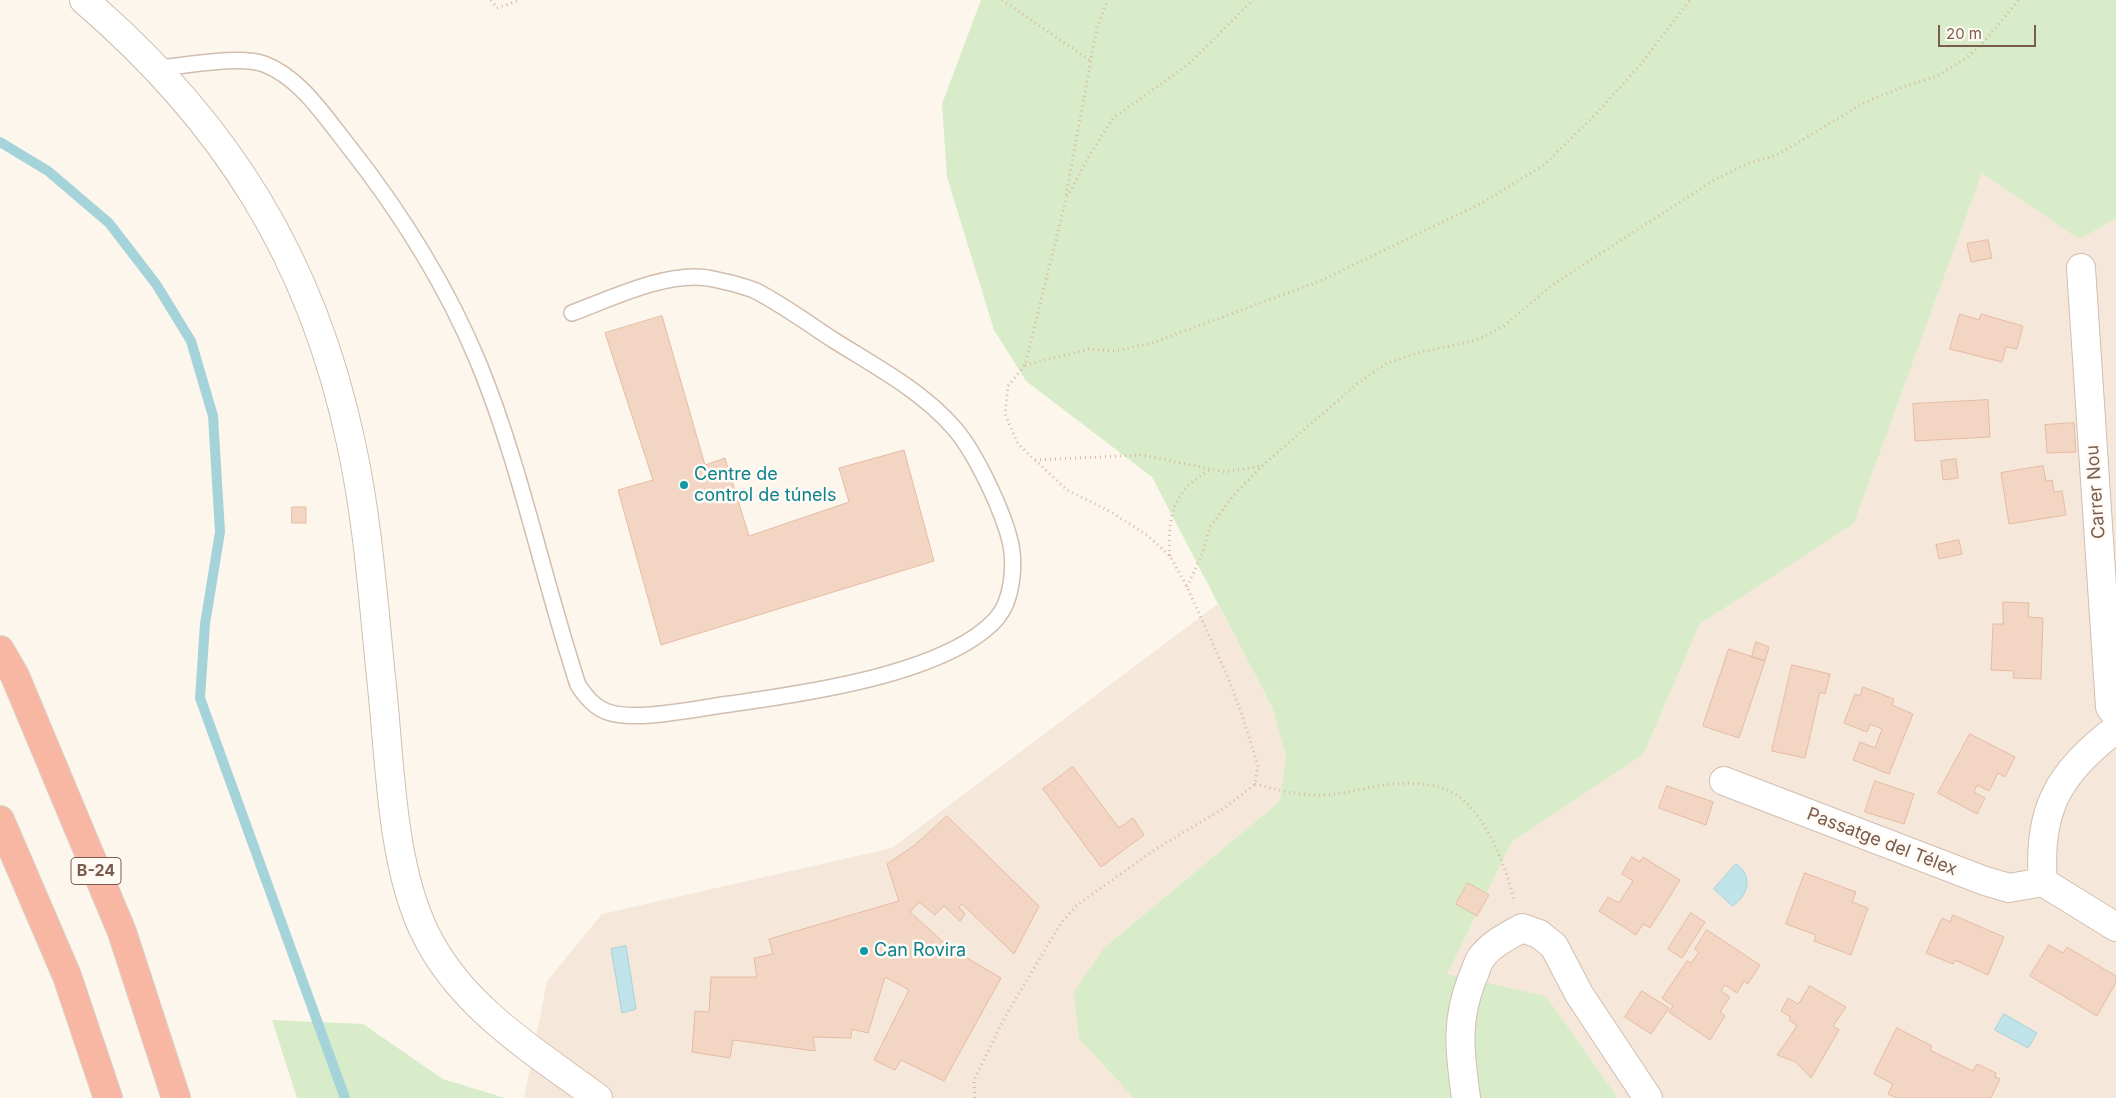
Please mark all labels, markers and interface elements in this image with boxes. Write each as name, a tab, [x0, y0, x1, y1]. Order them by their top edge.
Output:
scale bar	[1941, 15, 2038, 47]
text: 20 m	[1946, 24, 1982, 43]
street label: Carrer Nou	[2082, 444, 2110, 540]
place label: Centre de control de túnels	[694, 464, 836, 506]
marker: Centre de control de túnels	[678, 479, 690, 491]
street label: Passatge del Télex	[1804, 803, 1960, 881]
road number: B-24	[71, 858, 121, 884]
place label: Can Rovira	[874, 940, 966, 962]
marker: Can Rovira	[858, 945, 870, 957]

